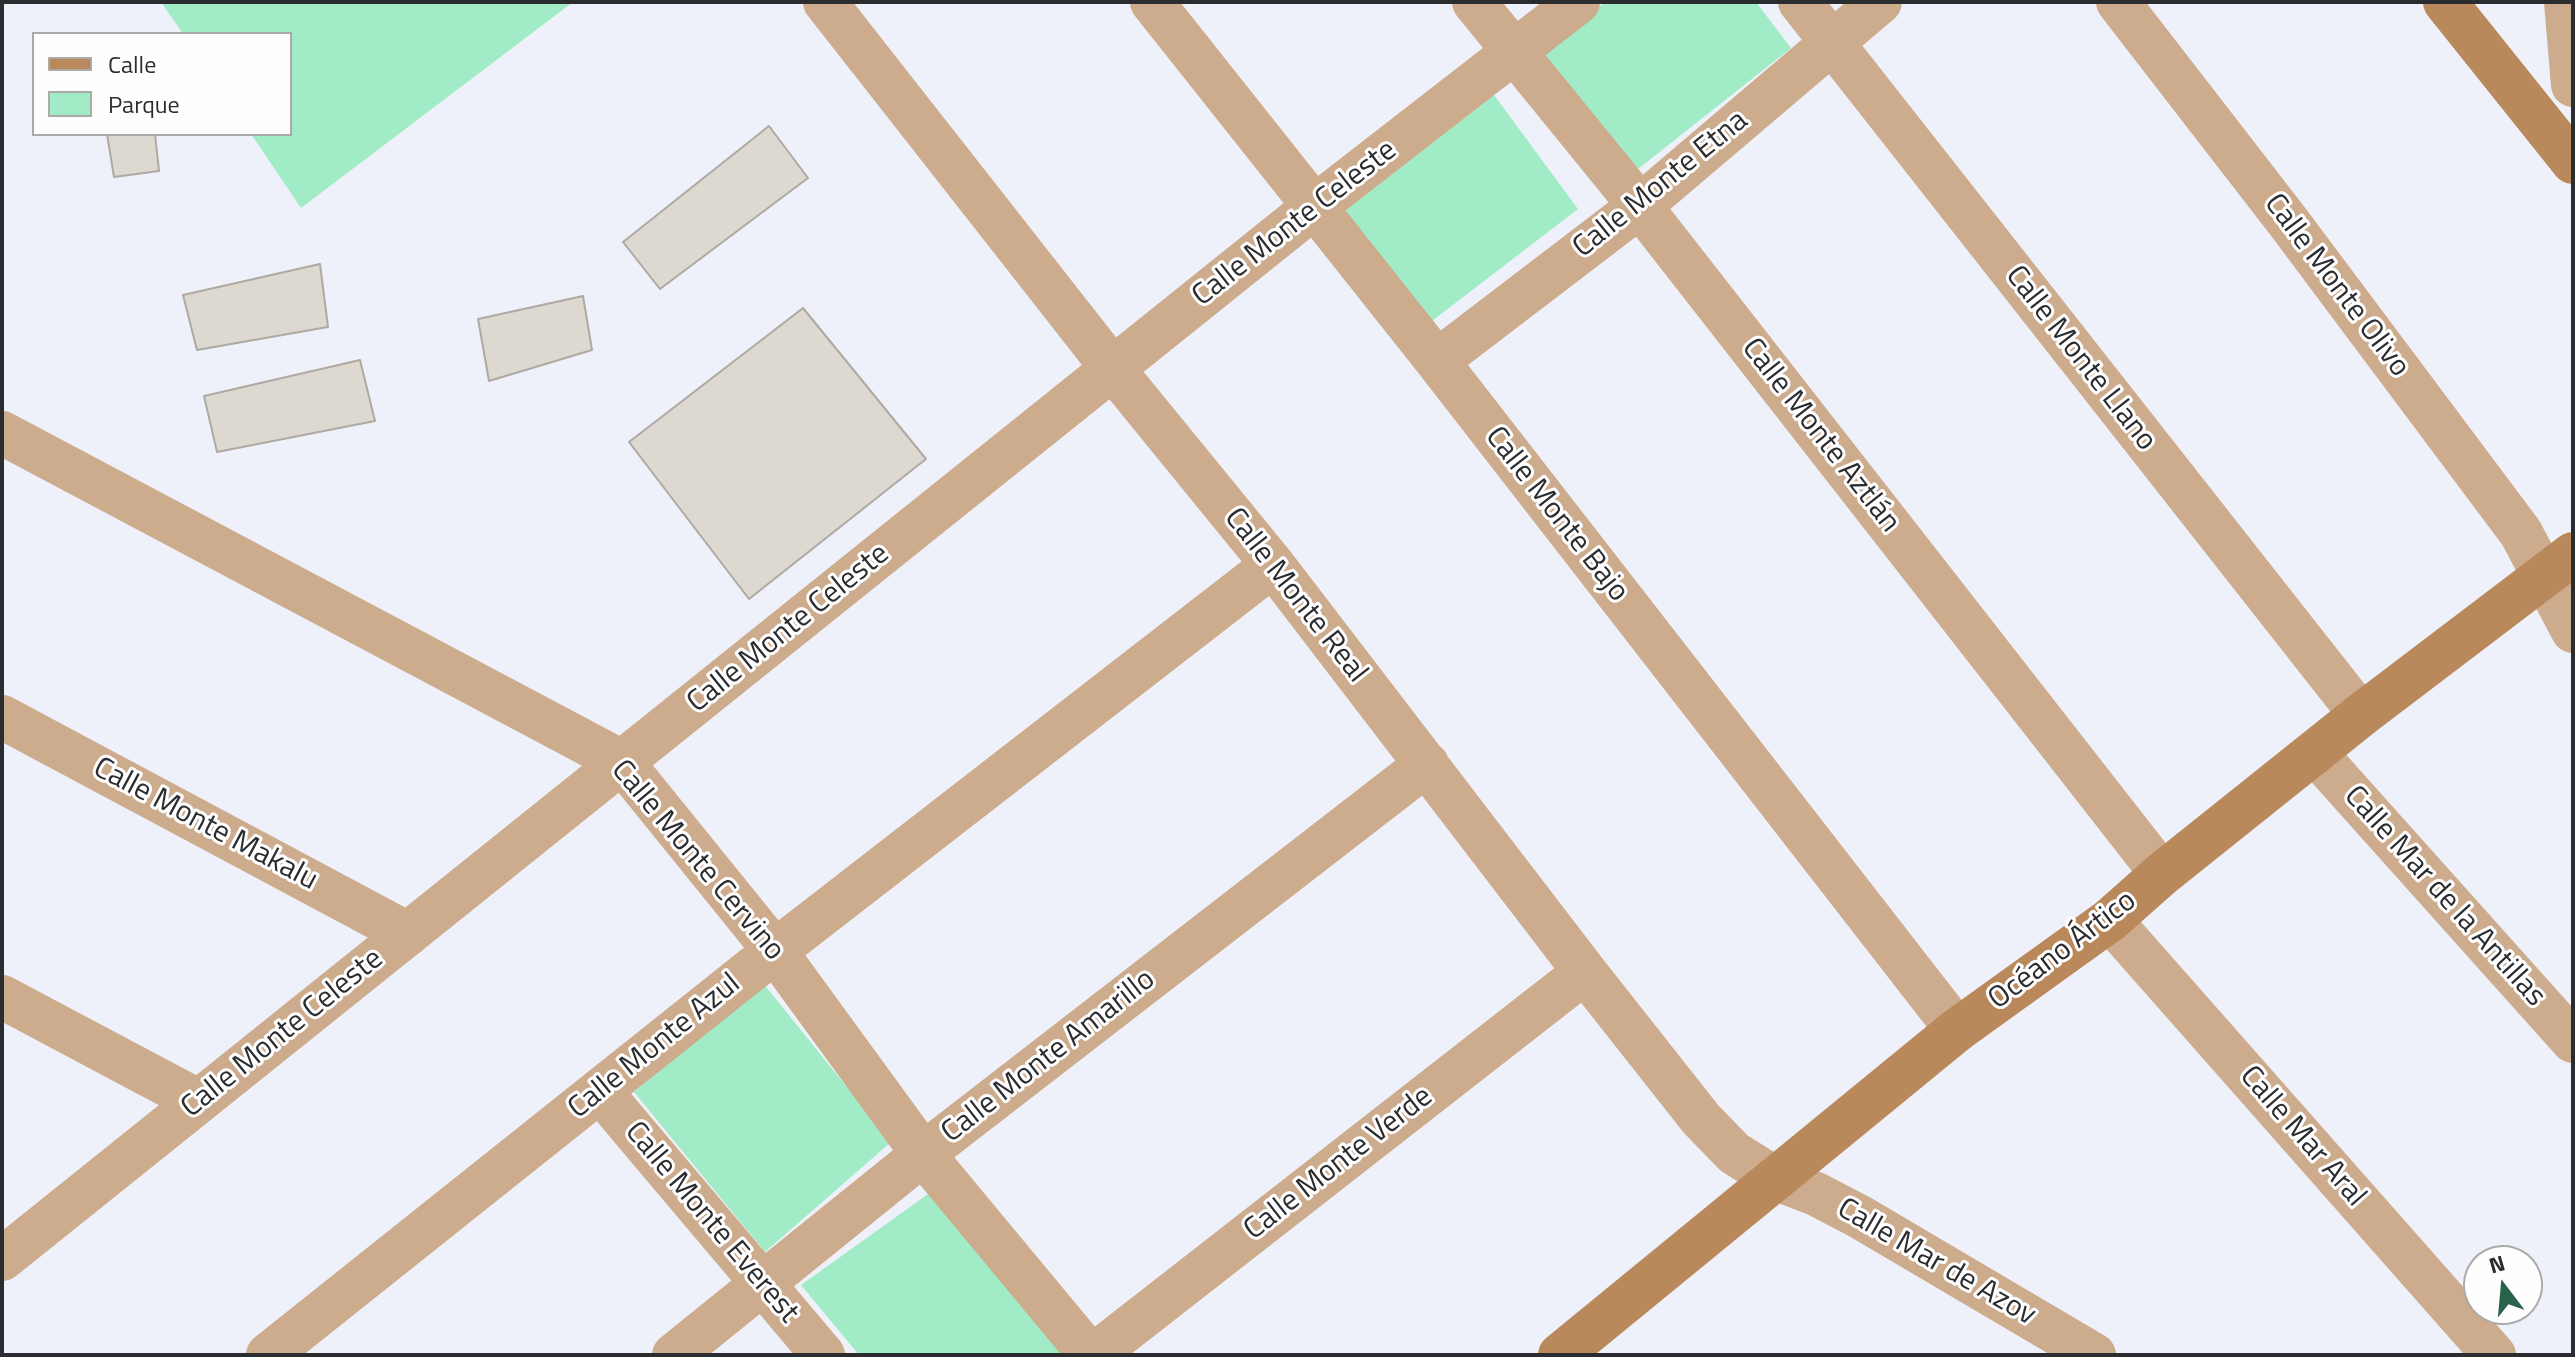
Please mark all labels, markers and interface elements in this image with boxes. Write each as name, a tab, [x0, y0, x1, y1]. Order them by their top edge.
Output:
legend	[32, 32, 292, 136]
text: Calle	[108, 46, 156, 82]
text: Parque	[108, 86, 180, 122]
street label: Calle Monte Etna	[1566, 104, 1756, 266]
street label: Calle Monte Celeste	[1186, 133, 1404, 315]
street label: Calle Monte Olivo	[2256, 188, 2416, 384]
street label: Calle Monte Llano	[1997, 259, 2163, 459]
street label: Calle Monte Aztlán	[1733, 332, 1907, 540]
street label: Calle Monte Bajo	[1477, 420, 1635, 610]
street label: Calle Monte Real	[1216, 502, 1374, 690]
street label: Calle Monte Celeste	[681, 537, 897, 721]
street label: Calle Monte Makalu	[87, 751, 323, 899]
street label: Calle Monte Cervino	[603, 753, 791, 969]
street label: Calle Mar de la Antillas	[2336, 779, 2552, 1015]
street label: Océano Ártico	[1982, 884, 2144, 1018]
street label: Calle Monte Celeste	[175, 942, 391, 1126]
street label: Calle Monte Amarillo	[935, 963, 1163, 1151]
street label: Calle Monte Azul	[562, 967, 748, 1127]
street label: Calle Mar Aral	[2231, 1059, 2373, 1215]
street label: Calle Monte Verde	[1238, 1079, 1440, 1249]
street label: Calle Monte Everest	[616, 1115, 806, 1331]
street label: Calle Mar de Azov	[1830, 1192, 2042, 1334]
north arrow	[2463, 1245, 2543, 1325]
text: N	[2485, 1245, 2509, 1282]

